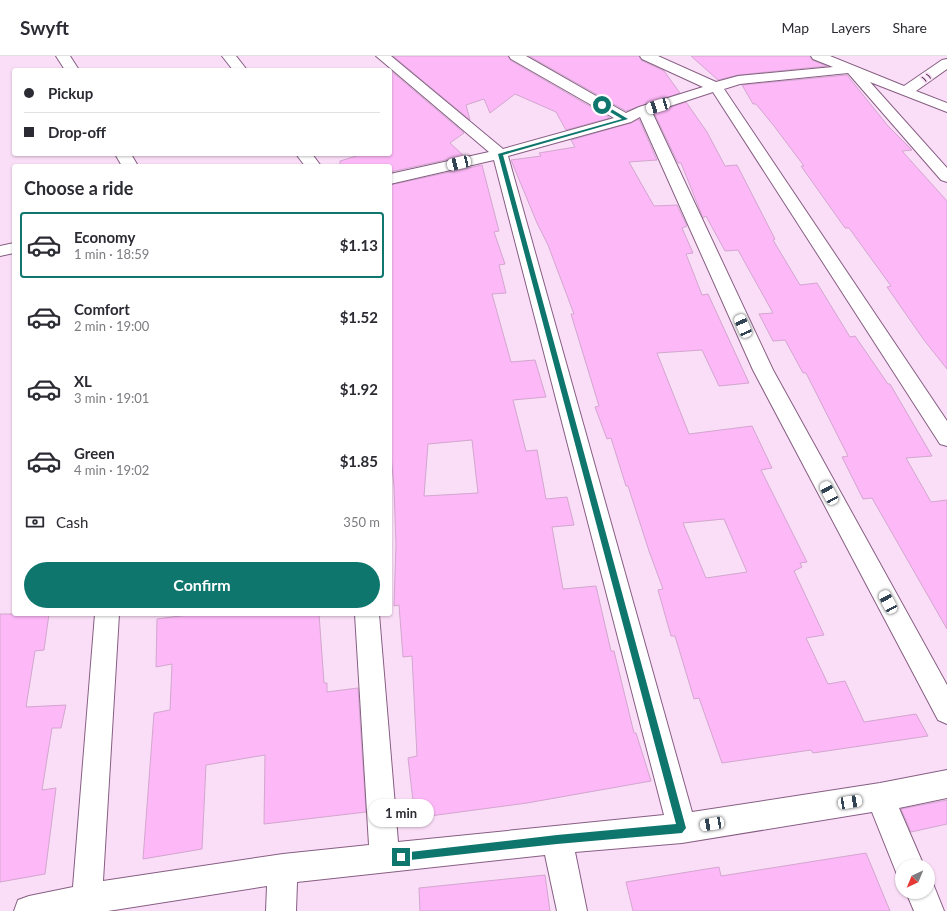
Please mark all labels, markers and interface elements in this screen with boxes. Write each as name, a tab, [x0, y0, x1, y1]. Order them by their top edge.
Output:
text: Swyft	[20, 16, 69, 39]
text: Map	[781, 19, 809, 36]
text: Layers	[831, 19, 871, 36]
text: Share	[893, 19, 927, 36]
street label: ۱۱	[918, 69, 934, 85]
text: Pickup	[48, 84, 93, 102]
route start	[593, 96, 611, 114]
car	[645, 97, 671, 115]
text: Drop-off	[48, 123, 106, 141]
car	[446, 154, 472, 172]
text: Choose a ride	[24, 177, 133, 199]
icon: car	[26, 227, 62, 263]
text: Economy	[74, 228, 135, 246]
text: $1.13	[340, 236, 378, 254]
text: 1 min · 18:59	[74, 246, 149, 262]
icon: car	[26, 299, 62, 335]
text: Comfort	[74, 300, 130, 318]
text: $1.52	[340, 308, 378, 326]
car	[733, 313, 753, 339]
text: 2 min · 19:00	[74, 318, 149, 334]
icon: car	[26, 371, 62, 407]
text: XL	[74, 372, 92, 390]
text: $1.92	[340, 380, 378, 398]
text: 3 min · 19:01	[74, 390, 149, 406]
icon: car	[26, 443, 62, 479]
text: Green	[74, 444, 115, 462]
text: $1.85	[340, 452, 378, 470]
text: 4 min · 19:02	[74, 462, 149, 478]
car	[818, 480, 840, 506]
icon: cash	[24, 511, 46, 533]
text: Cash	[56, 513, 88, 531]
text: 350 m	[343, 514, 380, 530]
button: Confirm	[24, 562, 380, 608]
car	[877, 589, 899, 615]
car	[837, 794, 863, 810]
callout: 1 min	[368, 799, 434, 827]
text: 1 min	[385, 805, 417, 821]
car	[699, 816, 725, 832]
route end	[392, 848, 410, 866]
north arrow	[895, 859, 935, 899]
map controls	[895, 859, 935, 899]

